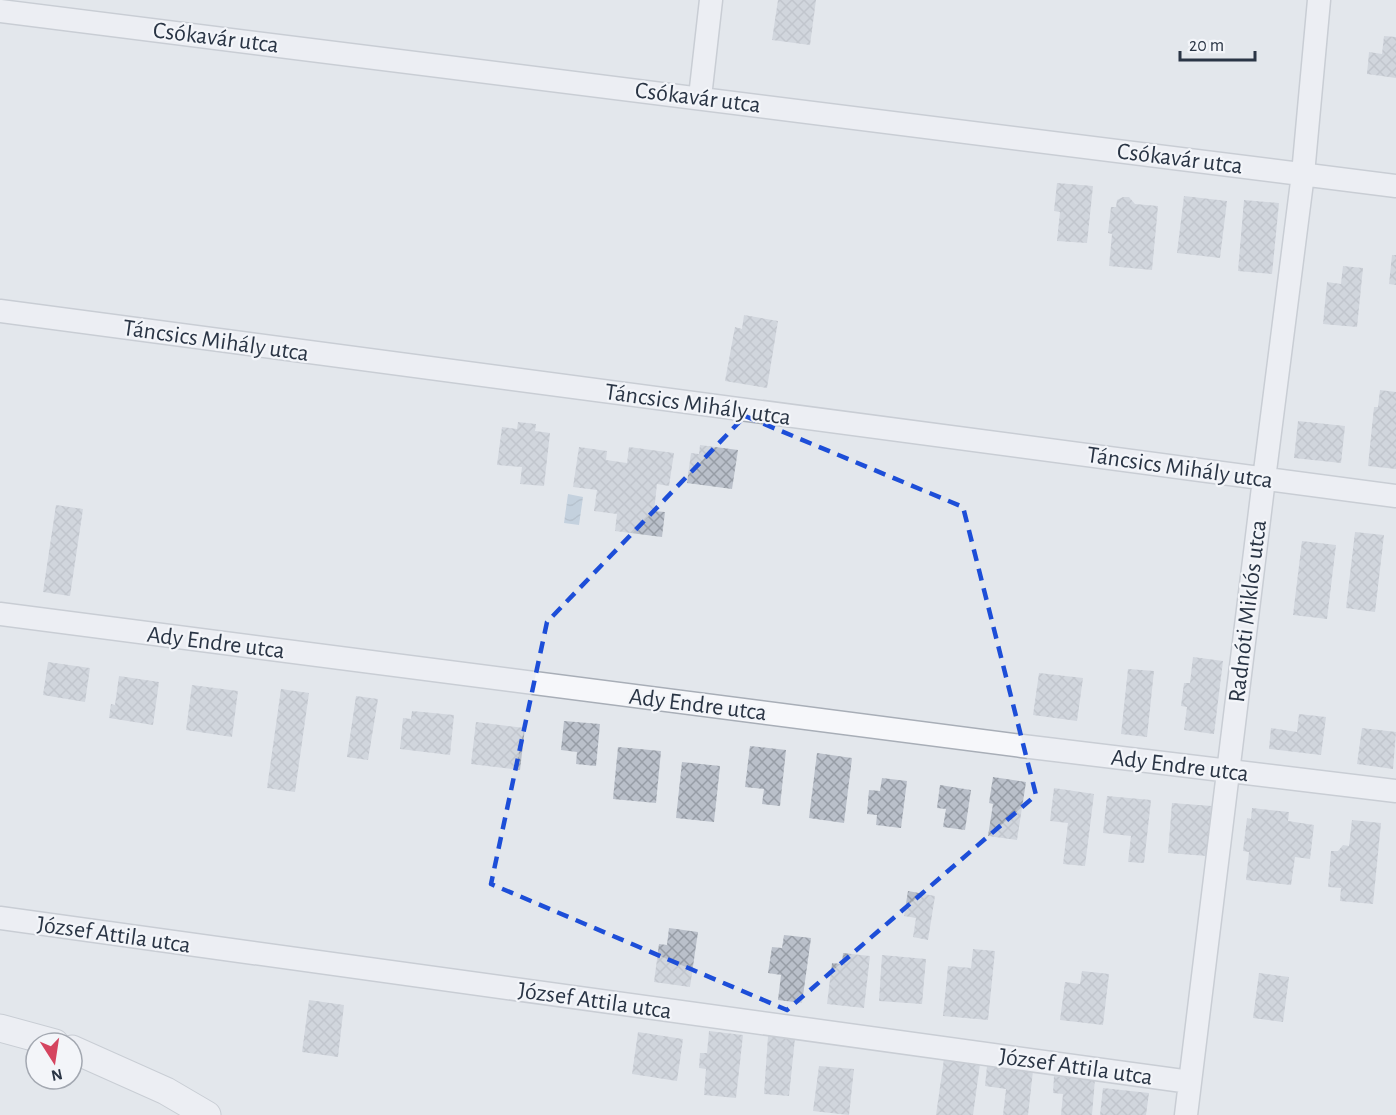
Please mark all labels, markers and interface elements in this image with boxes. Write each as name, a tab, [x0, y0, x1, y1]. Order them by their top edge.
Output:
street label: Csókavár utca	[152, 18, 280, 58]
scale bar	[1180, 24, 1255, 62]
text: 20 m	[1189, 37, 1224, 55]
street label: Csókavár utca	[634, 78, 762, 118]
street label: Csókavár utca	[1116, 139, 1244, 179]
street label: Táncsics Mihály utca	[121, 316, 310, 366]
street label: Táncsics Mihály utca	[603, 380, 792, 430]
street label: Táncsics Mihály utca	[1085, 443, 1274, 493]
street label: Radnóti Miklós utca	[1225, 518, 1271, 704]
street label: Ady Endre utca	[146, 623, 286, 663]
street label: Ady Endre utca	[628, 685, 768, 725]
street label: Ady Endre utca	[1110, 746, 1250, 786]
street label: József Attila utca	[36, 912, 192, 958]
street label: József Attila utca	[517, 978, 673, 1024]
north arrow	[24, 1031, 84, 1091]
street label: József Attila utca	[998, 1044, 1154, 1090]
text: N	[50, 1066, 64, 1084]

